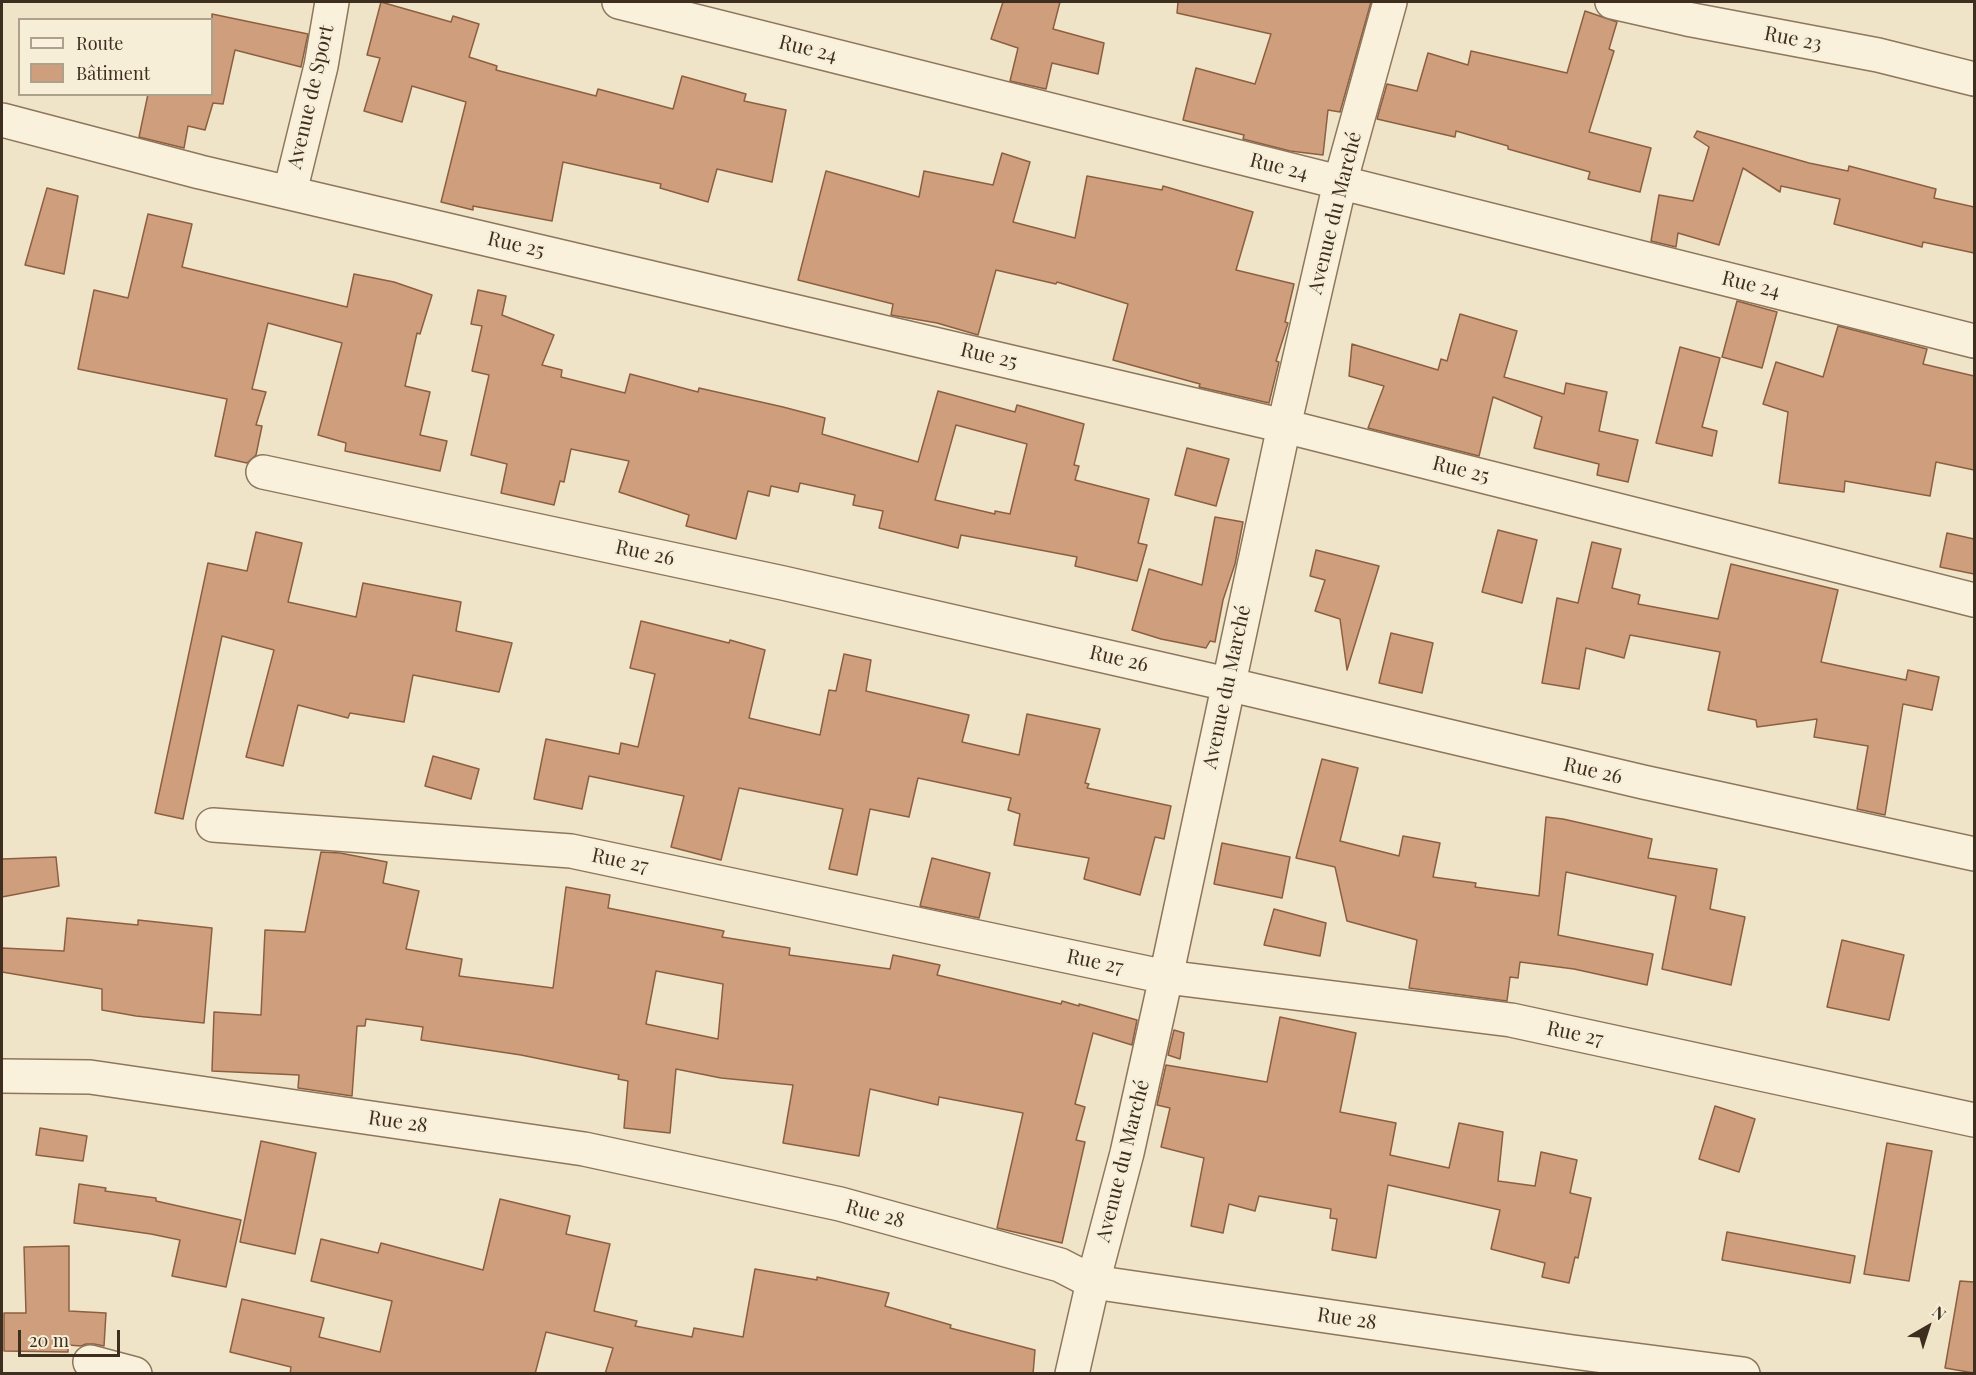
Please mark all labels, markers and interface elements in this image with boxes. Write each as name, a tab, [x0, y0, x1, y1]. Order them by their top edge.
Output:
legend	[18, 18, 213, 96]
street label: Rue 23	[1762, 22, 1824, 56]
street label: Avenue de Sport	[283, 23, 339, 171]
street label: Rue 24	[776, 30, 840, 68]
text: Route	[76, 31, 123, 55]
text: Bâtiment	[76, 61, 150, 85]
street label: Avenue du Marché	[1303, 129, 1367, 297]
street label: Rue 24	[1247, 148, 1311, 186]
street label: Rue 25	[485, 227, 547, 263]
street label: Rue 24	[1719, 266, 1783, 304]
street label: Rue 25	[958, 338, 1020, 374]
street label: Rue 25	[1430, 451, 1492, 489]
street label: Rue 26	[613, 535, 677, 571]
street label: Avenue du Marché	[1198, 603, 1256, 771]
street label: Rue 26	[1087, 641, 1151, 677]
street label: Rue 26	[1561, 753, 1625, 789]
street label: Rue 27	[589, 843, 651, 879]
street label: Rue 27	[1064, 944, 1126, 980]
street label: Rue 27	[1544, 1016, 1606, 1052]
street label: Avenue du Marché	[1091, 1077, 1155, 1245]
street label: Rue 28	[367, 1106, 429, 1138]
street label: Rue 28	[843, 1195, 907, 1233]
north arrow	[1898, 1297, 1958, 1357]
text: N	[1929, 1301, 1951, 1324]
street label: Rue 28	[1316, 1303, 1378, 1335]
scale bar	[21, 1318, 123, 1356]
text: 20 m	[29, 1328, 69, 1352]

